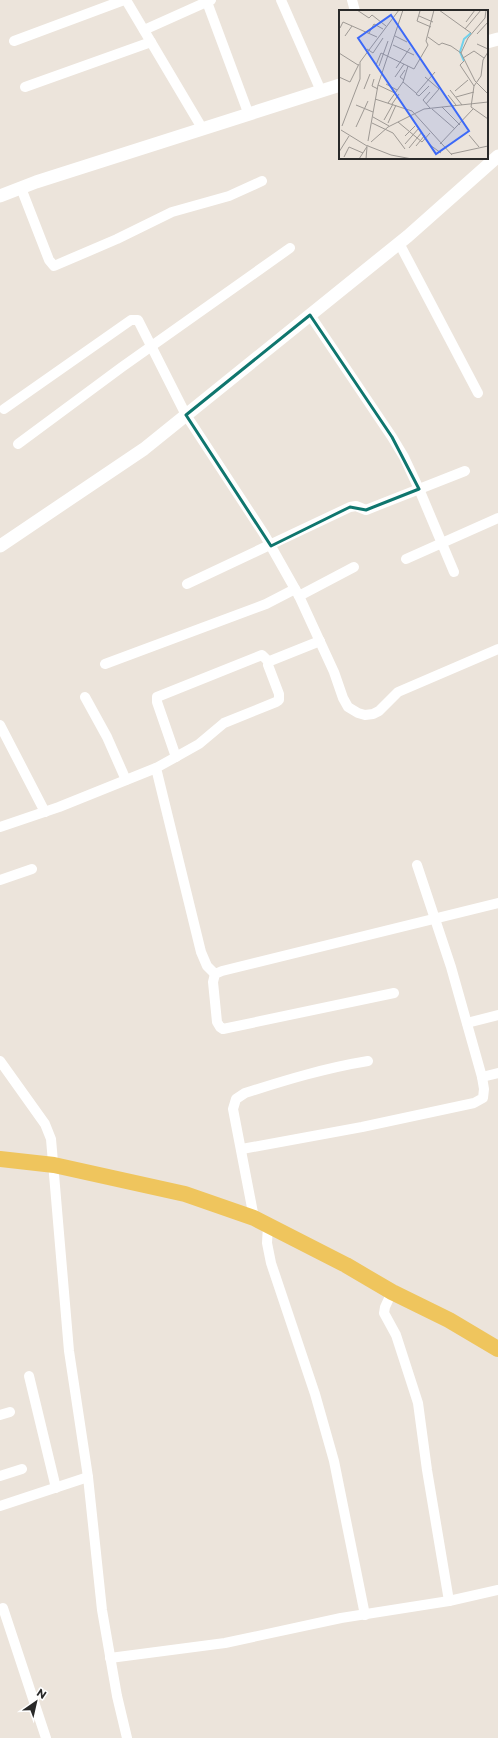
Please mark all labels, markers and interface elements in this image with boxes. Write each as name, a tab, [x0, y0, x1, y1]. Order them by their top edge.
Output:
inset map	[339, 10, 488, 159]
north arrow	[16, 1682, 56, 1722]
text: N	[34, 1685, 49, 1702]

